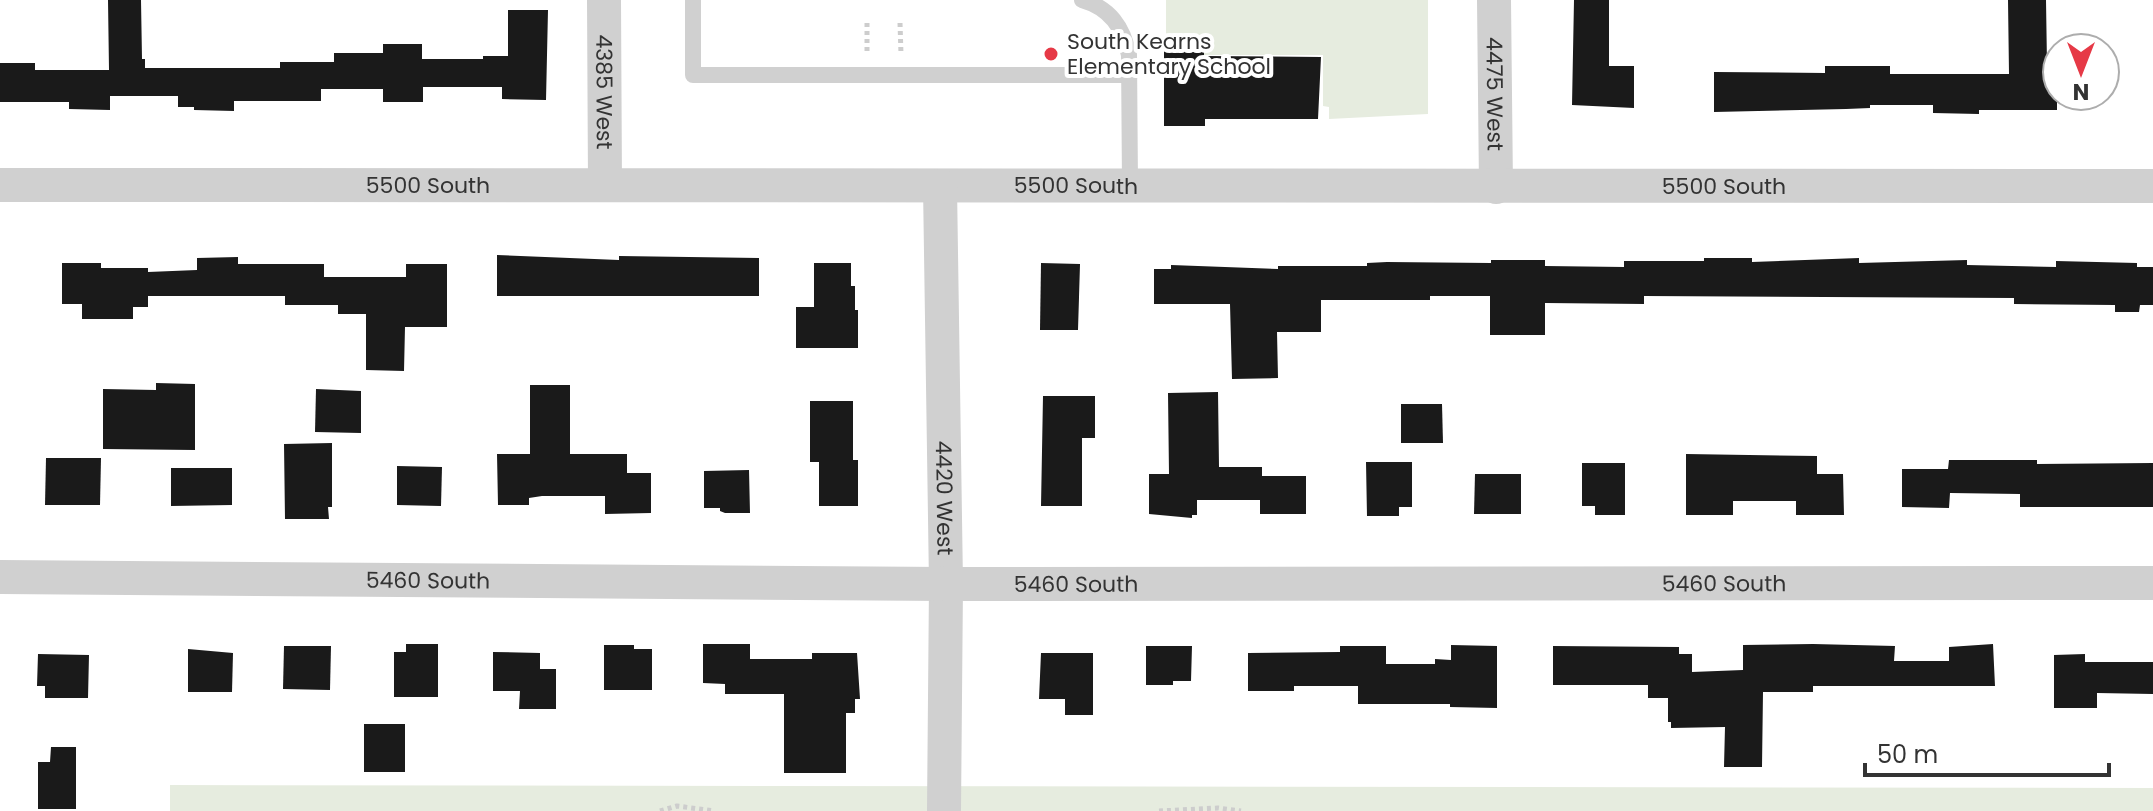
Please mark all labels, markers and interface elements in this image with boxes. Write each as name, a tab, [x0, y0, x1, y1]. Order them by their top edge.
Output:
place label: South Kearns Elementary School	[1067, 26, 1271, 82]
north arrow	[2041, 32, 2121, 112]
street label: 4385 West	[588, 34, 620, 150]
street label: 4475 West	[1478, 37, 1511, 151]
marker: South Kearns Elementary School	[1042, 45, 1060, 63]
text: N	[2073, 76, 2089, 107]
street label: 5500 South	[366, 170, 490, 201]
street label: 5500 South	[1014, 170, 1138, 202]
street label: 5500 South	[1662, 171, 1786, 202]
street label: 4420 West	[928, 440, 961, 556]
street label: 5460 South	[366, 565, 490, 597]
street label: 5460 South	[1662, 568, 1786, 599]
street label: 5460 South	[1014, 569, 1138, 600]
scale bar	[1865, 727, 2109, 777]
text: 50 m	[1877, 738, 1938, 771]

